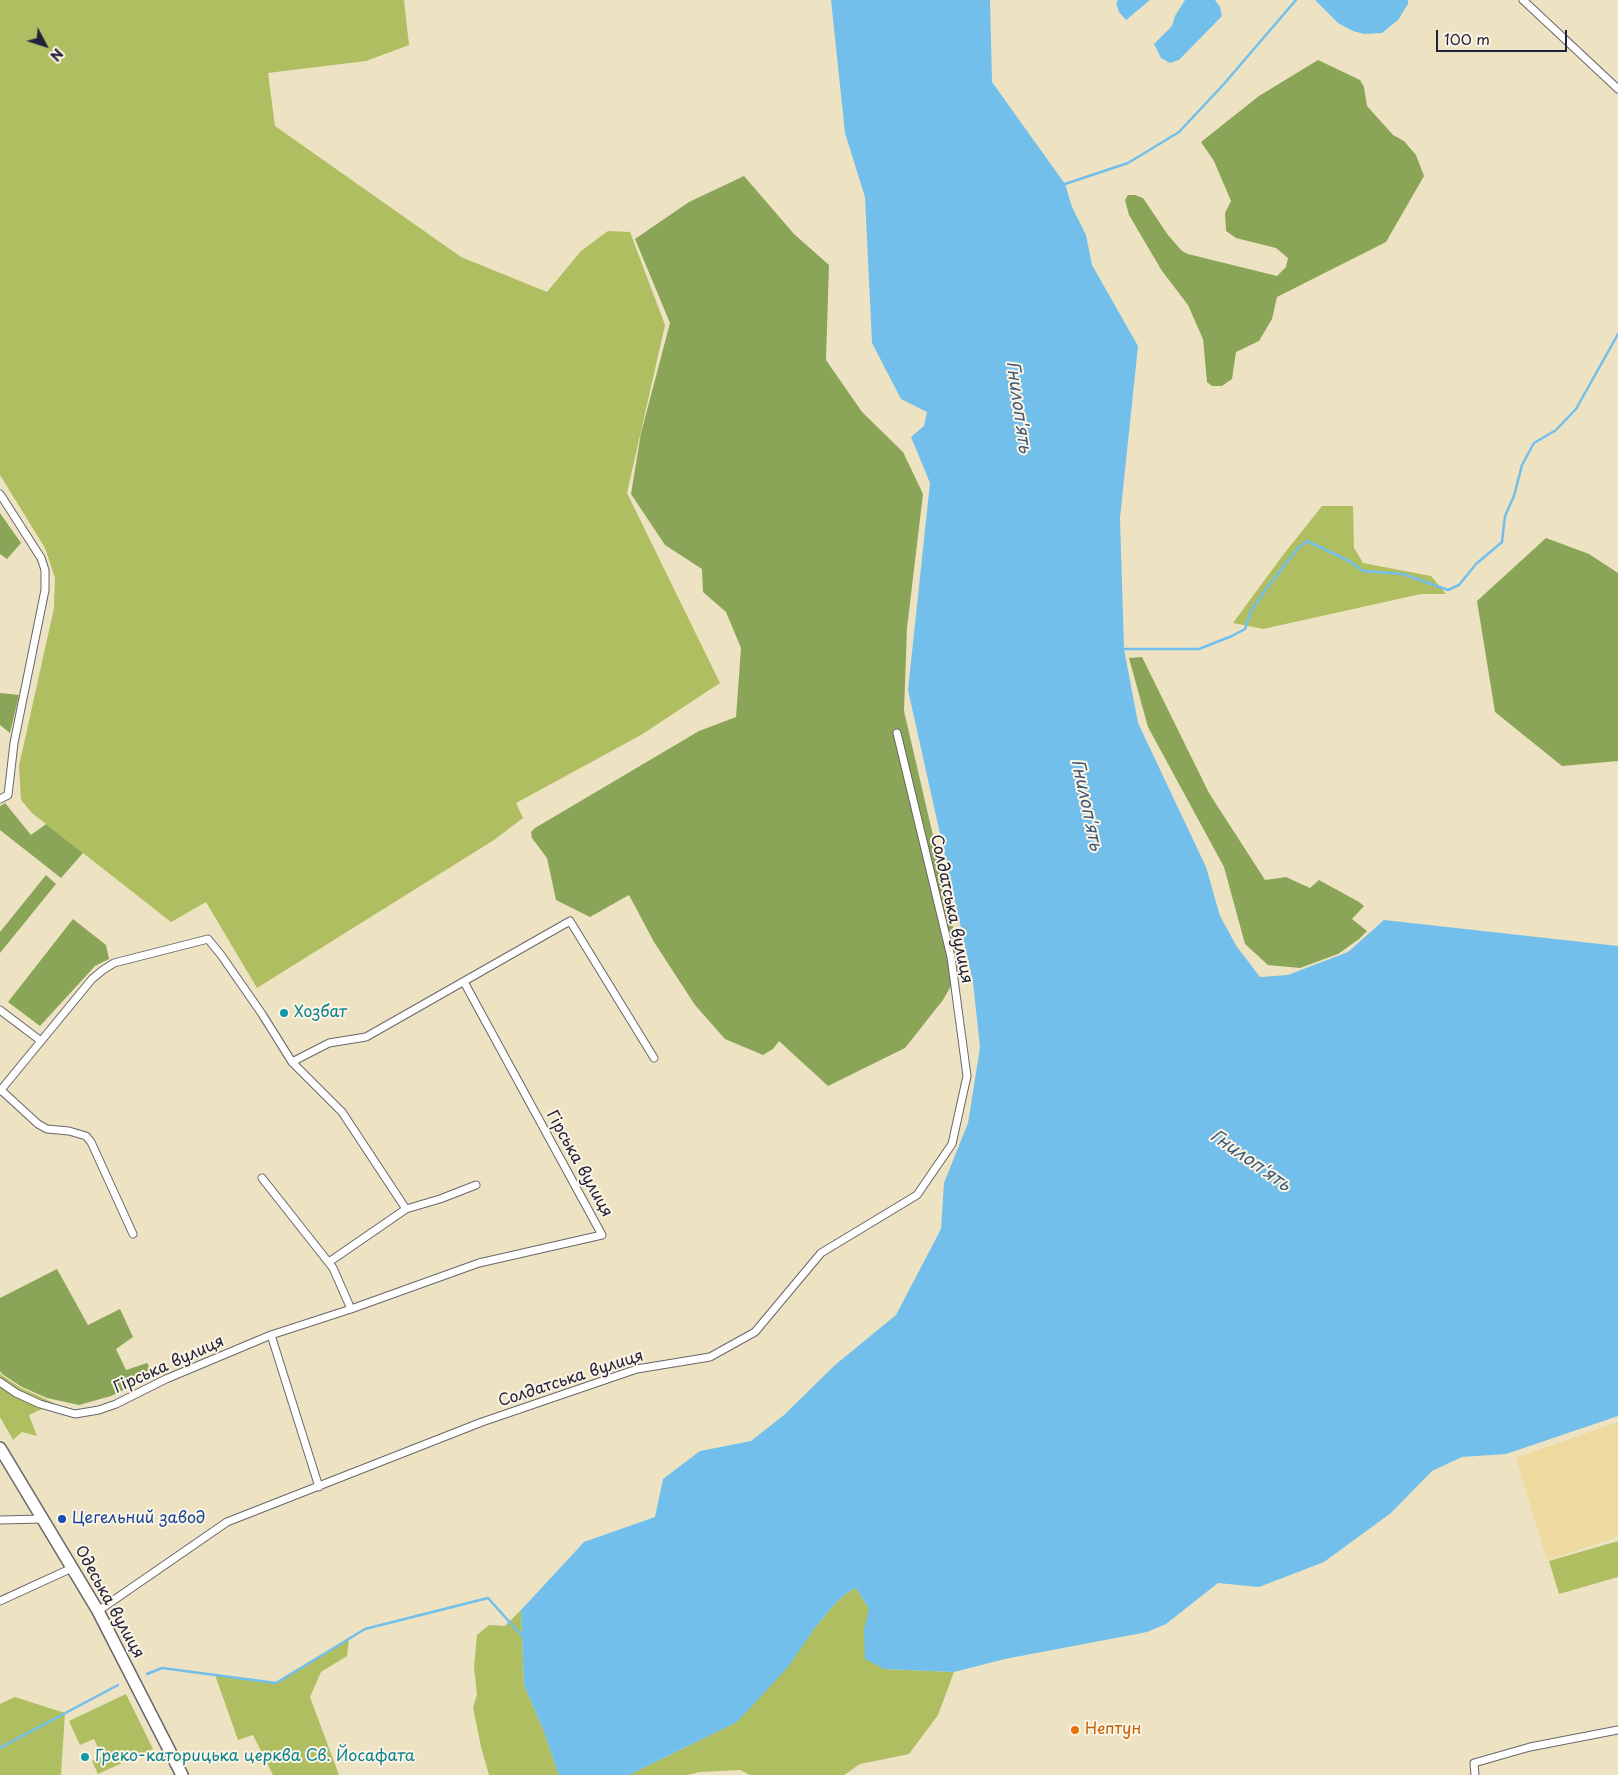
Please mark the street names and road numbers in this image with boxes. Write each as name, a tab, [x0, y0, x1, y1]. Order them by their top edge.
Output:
street label: Солдатська вулиця	[926, 833, 976, 985]
street label: Гірська вулиця	[542, 1107, 616, 1221]
street label: Гірська вулиця	[111, 1332, 227, 1398]
street label: Солдатська вулиця	[496, 1346, 646, 1412]
street label: Одеська вулиця	[70, 1542, 148, 1662]

